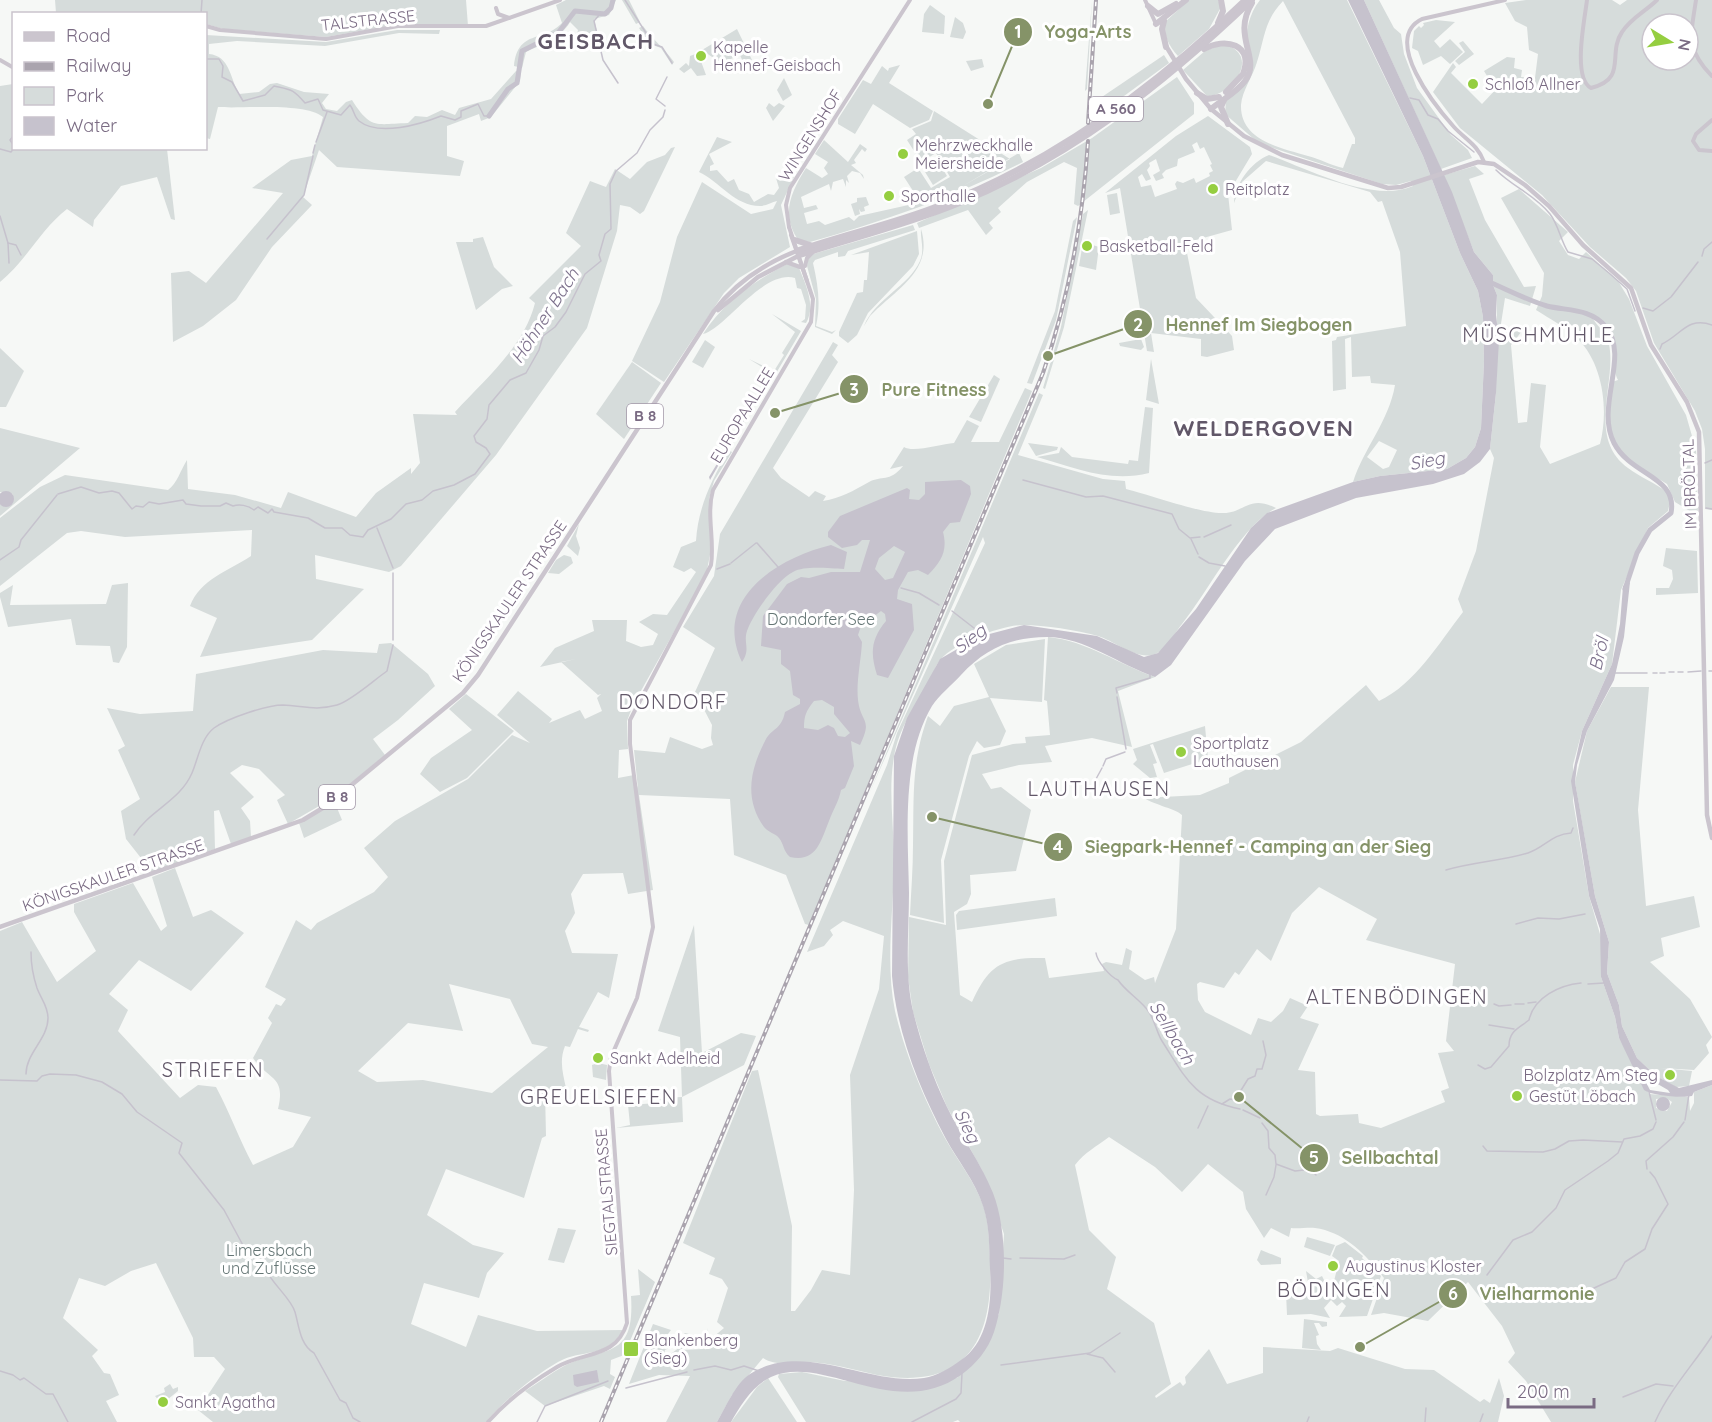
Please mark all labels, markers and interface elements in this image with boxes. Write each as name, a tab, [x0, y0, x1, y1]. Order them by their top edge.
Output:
street label: TALSTRASSE	[320, 5, 416, 35]
legend	[12, 12, 207, 150]
north arrow	[1640, 12, 1700, 72]
callout: Yoga-Arts	[1003, 14, 1143, 50]
text: 1	[1014, 20, 1022, 43]
text: Yoga-Arts	[1045, 20, 1132, 43]
text: Road	[66, 24, 111, 47]
district label: GEISBACH	[537, 27, 655, 55]
place label: Kapelle Hennef-Geisbach	[713, 37, 841, 75]
text: N	[1674, 37, 1696, 53]
marker: Kapelle Hennef-Geisbach	[694, 49, 708, 63]
text: Railway	[66, 54, 132, 77]
place label: Schloß Allner	[1485, 74, 1581, 94]
marker: Schloß Allner	[1466, 77, 1480, 91]
text: Park	[66, 84, 104, 107]
street label: WINGENSHOF	[774, 85, 846, 185]
road number: A 560	[1089, 97, 1143, 121]
text: Water	[66, 114, 117, 137]
place label: Mehrzweckhalle Meiersheide	[915, 135, 1033, 173]
marker: Mehrzweckhalle Meiersheide	[896, 147, 910, 161]
place label: Reitplatz	[1225, 179, 1290, 199]
marker: Reitplatz	[1206, 182, 1220, 196]
place label: Sporthalle	[901, 186, 976, 206]
marker: Sporthalle	[882, 189, 896, 203]
place label: Basketball-Feld	[1099, 236, 1213, 256]
marker: Basketball-Feld	[1080, 239, 1094, 253]
water label: Höhner Bach	[505, 263, 584, 368]
callout: Hennef Im Siegbogen	[1123, 306, 1364, 342]
text: 2	[1133, 313, 1143, 336]
text: Hennef Im Siegbogen	[1165, 313, 1353, 336]
district label: MÜSCHMÜHLE	[1462, 322, 1614, 347]
street label: EUROPAALLEE	[706, 364, 778, 466]
callout: Pure Fitness	[839, 371, 998, 407]
text: 3	[849, 378, 859, 401]
text: Pure Fitness	[882, 378, 987, 401]
road number: B 8	[627, 404, 663, 428]
district label: WELDERGOVEN	[1174, 414, 1354, 442]
street label: IM BRÖLTAL	[1677, 438, 1701, 529]
water label: Sieg	[1407, 446, 1448, 475]
street label: KÖNIGSKAULER STRASSE	[447, 516, 571, 686]
park label: Dondorfer See	[767, 609, 875, 629]
water label: Sieg	[949, 618, 992, 659]
water label: Bröl	[1584, 633, 1614, 673]
district label: DONDORF	[618, 689, 728, 714]
place label: Sportplatz Lauthausen	[1193, 733, 1279, 771]
marker: Sportplatz Lauthausen	[1174, 745, 1188, 759]
district label: LAUTHAUSEN	[1027, 776, 1171, 801]
road number: B 8	[319, 785, 355, 809]
callout: Siegpark-Hennef - Camping an der Sieg	[1043, 829, 1443, 865]
street label: KÖNIGSKAULER STRASSE	[20, 834, 206, 916]
text: 4	[1053, 835, 1064, 858]
text: Siegpark-Hennef - Camping an der Sieg	[1085, 835, 1431, 858]
district label: ALTENBÖDINGEN	[1306, 984, 1488, 1009]
water label: Sellbach	[1145, 997, 1201, 1069]
place label: Sankt Adelheid	[610, 1048, 720, 1068]
marker: Sankt Adelheid	[591, 1051, 605, 1065]
district label: STRIEFEN	[162, 1057, 264, 1082]
place label: Bolzplatz Am Steg	[1523, 1065, 1658, 1085]
marker: Bolzplatz Am Steg	[1663, 1068, 1677, 1082]
district label: GREUELSIEFEN	[520, 1084, 678, 1109]
place label: Gestüt Löbach	[1529, 1086, 1636, 1106]
marker: Gestüt Löbach	[1510, 1089, 1524, 1103]
water label: Sieg	[949, 1105, 987, 1148]
street label: SIEGTALSTRASSE	[590, 1128, 622, 1256]
callout: Sellbachtal	[1299, 1140, 1450, 1176]
text: 5	[1309, 1146, 1319, 1169]
text: Sellbachtal	[1341, 1146, 1439, 1169]
park label: Limersbach und Zuflüsse	[222, 1240, 316, 1278]
place label: Augustinus Kloster	[1345, 1256, 1482, 1276]
marker: Augustinus Kloster	[1326, 1259, 1340, 1273]
callout: Vielharmonie	[1438, 1276, 1607, 1312]
district label: BÖDINGEN	[1277, 1277, 1391, 1302]
text: 6	[1448, 1282, 1458, 1305]
text: Vielharmonie	[1479, 1282, 1595, 1305]
place label: Blankenberg (Sieg)	[644, 1330, 738, 1368]
marker: Blankenberg (Sieg)	[622, 1340, 640, 1358]
scale bar	[1508, 1371, 1594, 1409]
text: 200 m	[1517, 1380, 1570, 1403]
place label: Sankt Agatha	[175, 1392, 275, 1412]
marker: Sankt Agatha	[156, 1395, 170, 1409]

